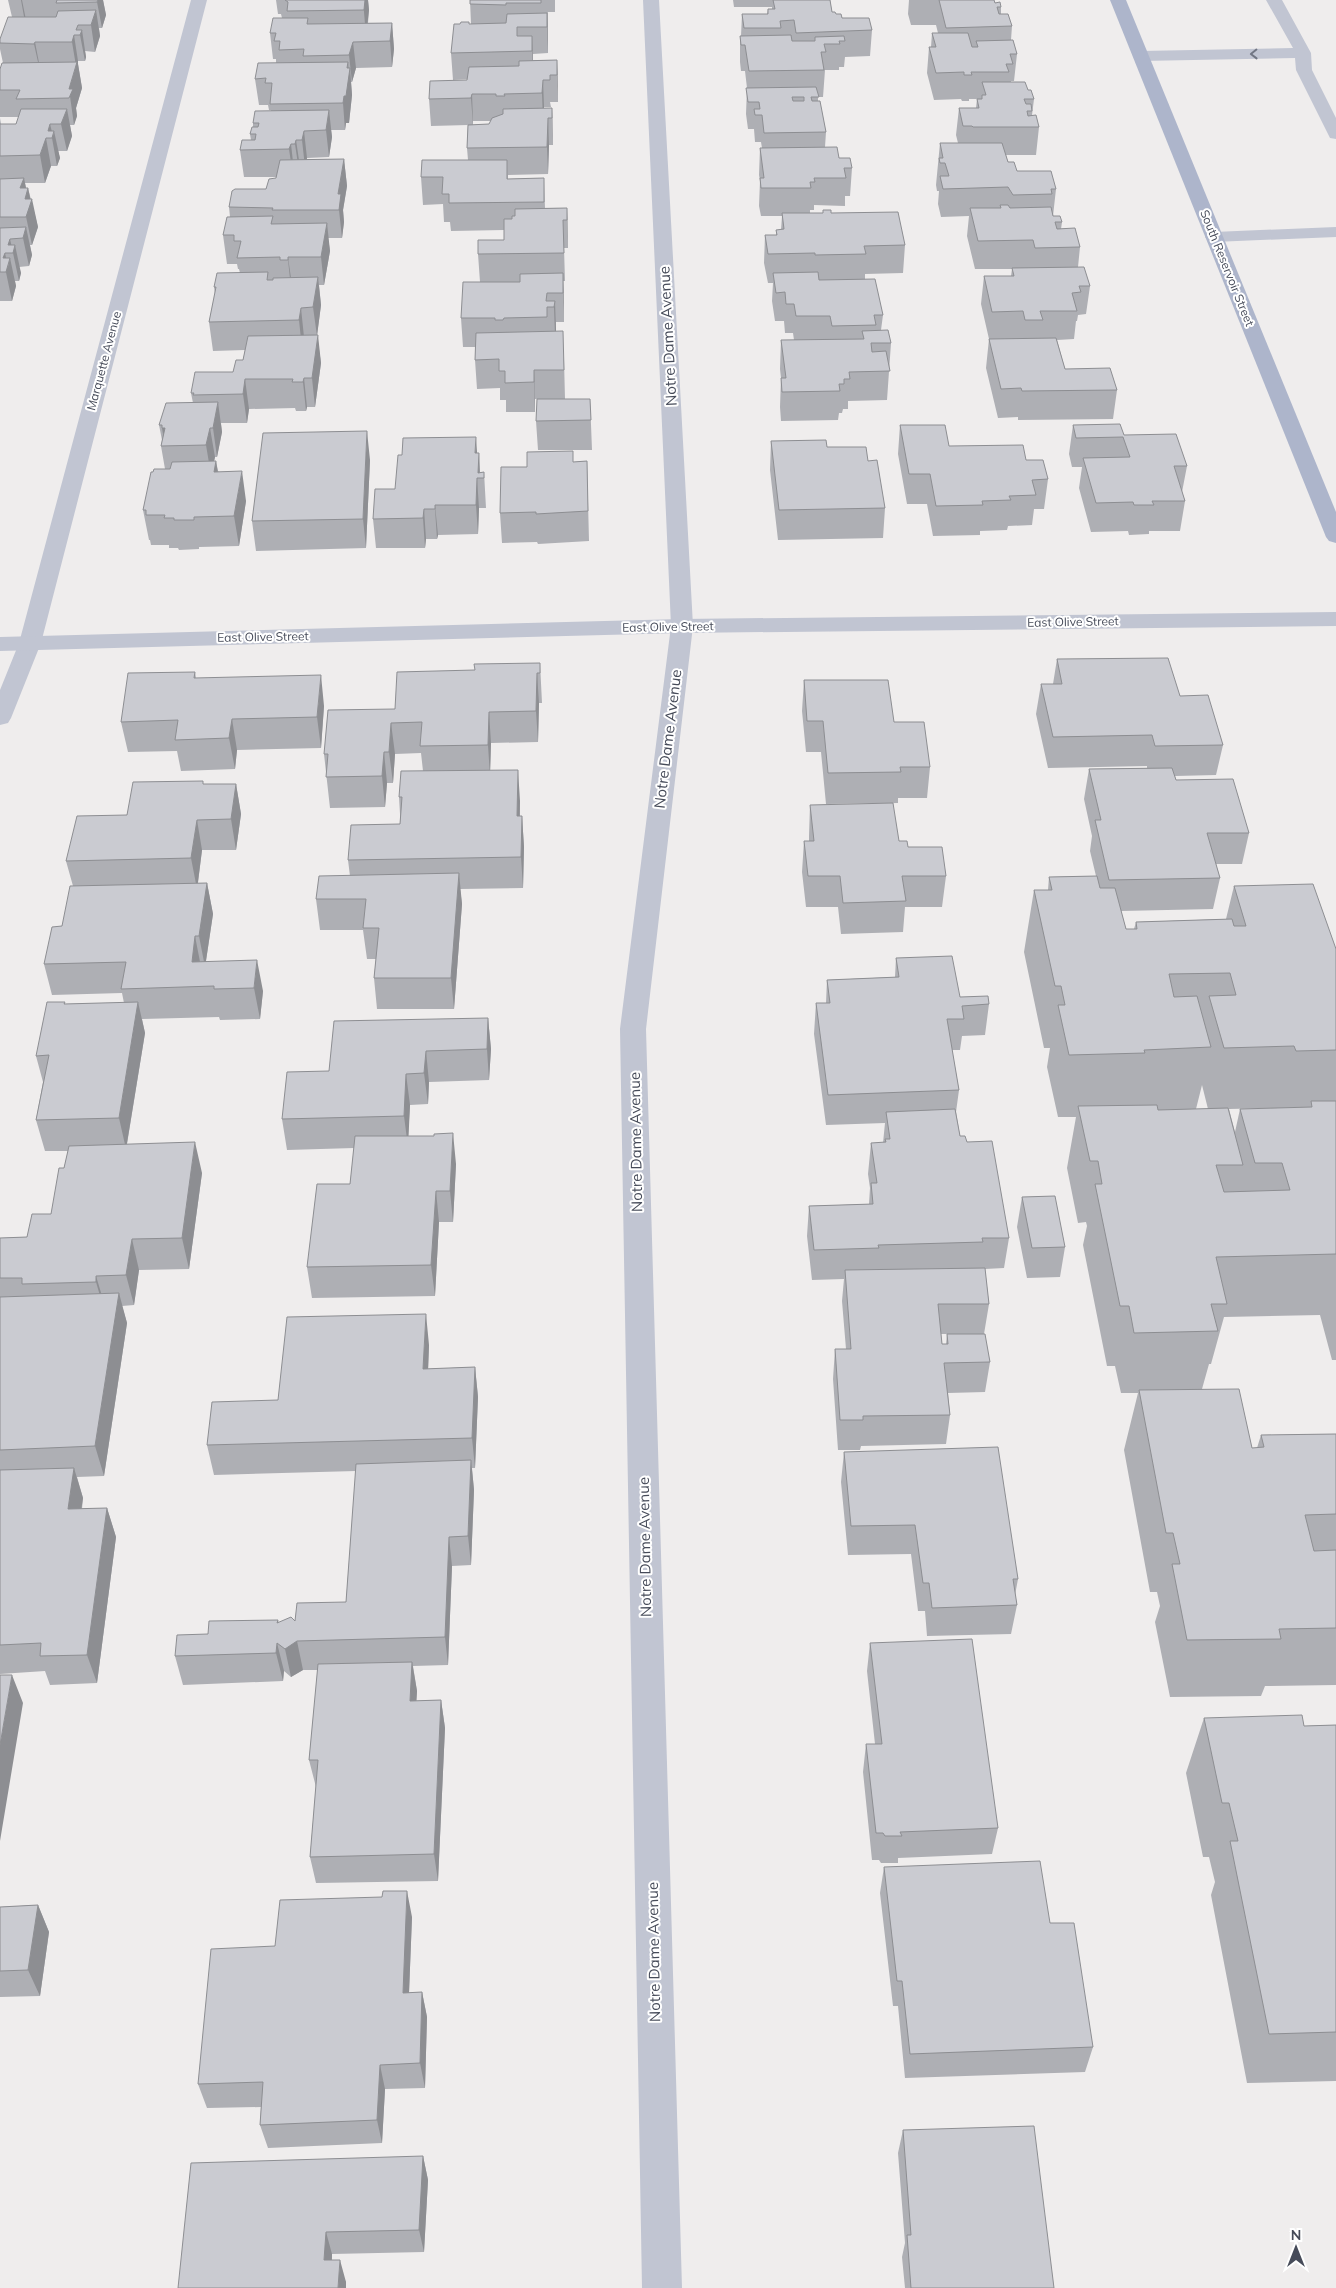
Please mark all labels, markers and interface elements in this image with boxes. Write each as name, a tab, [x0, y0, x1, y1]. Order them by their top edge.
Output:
one-way arrow	[1250, 49, 1258, 59]
street label: South Reservoir Street	[1197, 207, 1258, 328]
street label: Notre Dame Avenue	[654, 266, 681, 406]
street label: Marquette Avenue	[83, 310, 124, 412]
street label: East Olive Street	[1027, 613, 1119, 630]
street label: East Olive Street	[622, 618, 714, 635]
street label: East Olive Street	[217, 628, 309, 645]
street label: Notre Dame Avenue	[650, 668, 685, 810]
street label: Notre Dame Avenue	[625, 1072, 646, 1212]
street label: Notre Dame Avenue	[634, 1477, 655, 1617]
street label: Notre Dame Avenue	[643, 1882, 664, 2022]
north arrow	[1271, 2223, 1321, 2273]
text: N	[1291, 2226, 1301, 2244]

